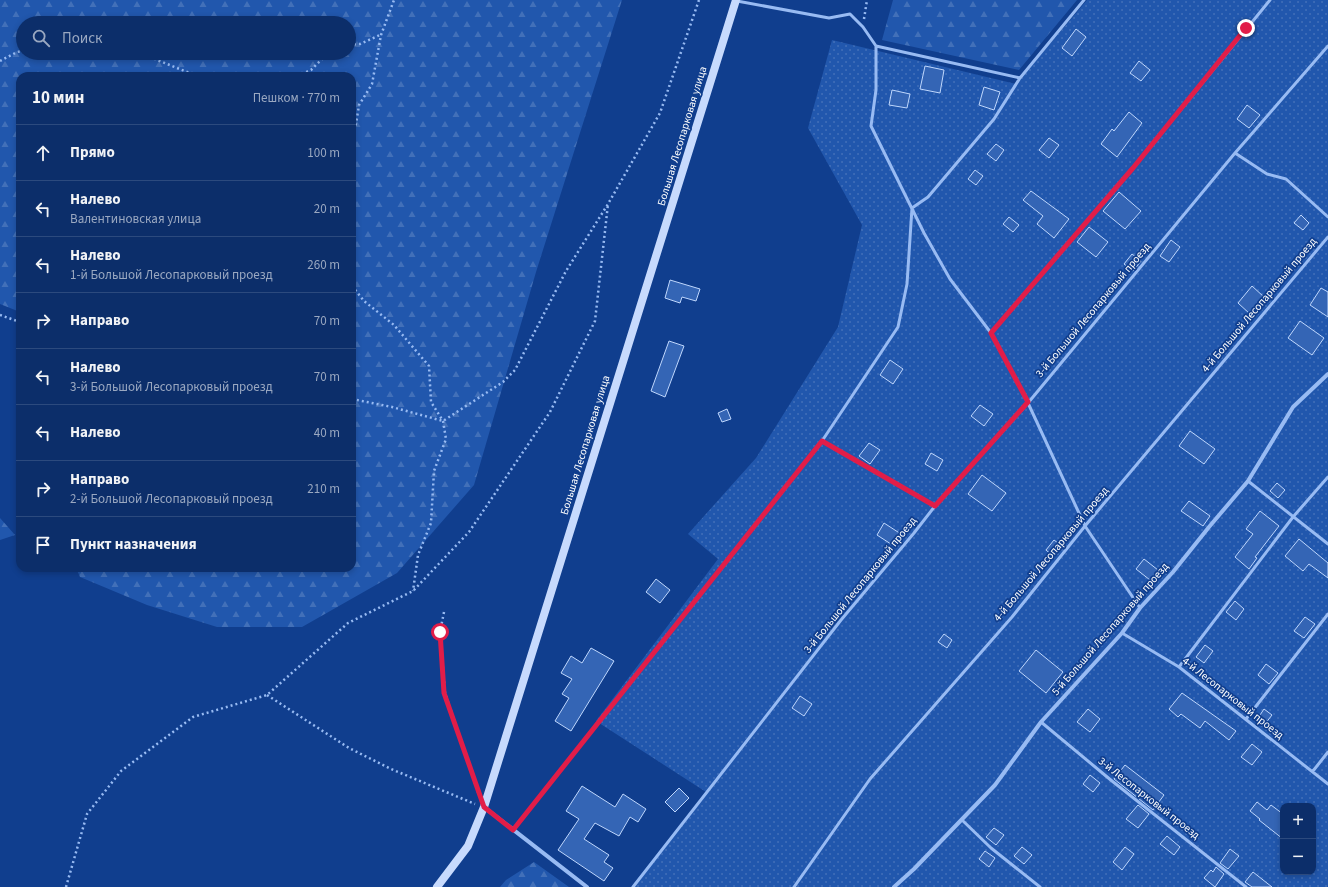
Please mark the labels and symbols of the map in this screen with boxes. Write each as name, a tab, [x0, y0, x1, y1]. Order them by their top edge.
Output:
route end	[1237, 19, 1255, 37]
street label: Большая Лесопарковая улица	[654, 64, 710, 208]
street label: 4-й Большой Лесопарковый проезд	[1198, 234, 1320, 376]
street label: 3-й Большой Лесопарковый проезд	[1032, 239, 1154, 381]
street label: Большая Лесопарковая улица	[557, 373, 613, 517]
street label: 4-й Большой Лесопарковый проезд	[990, 483, 1112, 625]
street label: 3-й Большой Лесопарковый проезд	[800, 514, 920, 656]
street label: 5-й Большой Лесопарковый проезд	[1048, 559, 1172, 699]
route start	[431, 623, 449, 641]
street label: 4-й Лесопарковый проезд	[1179, 654, 1287, 743]
street label: 3-й Лесопарковый проезд	[1095, 754, 1203, 843]

